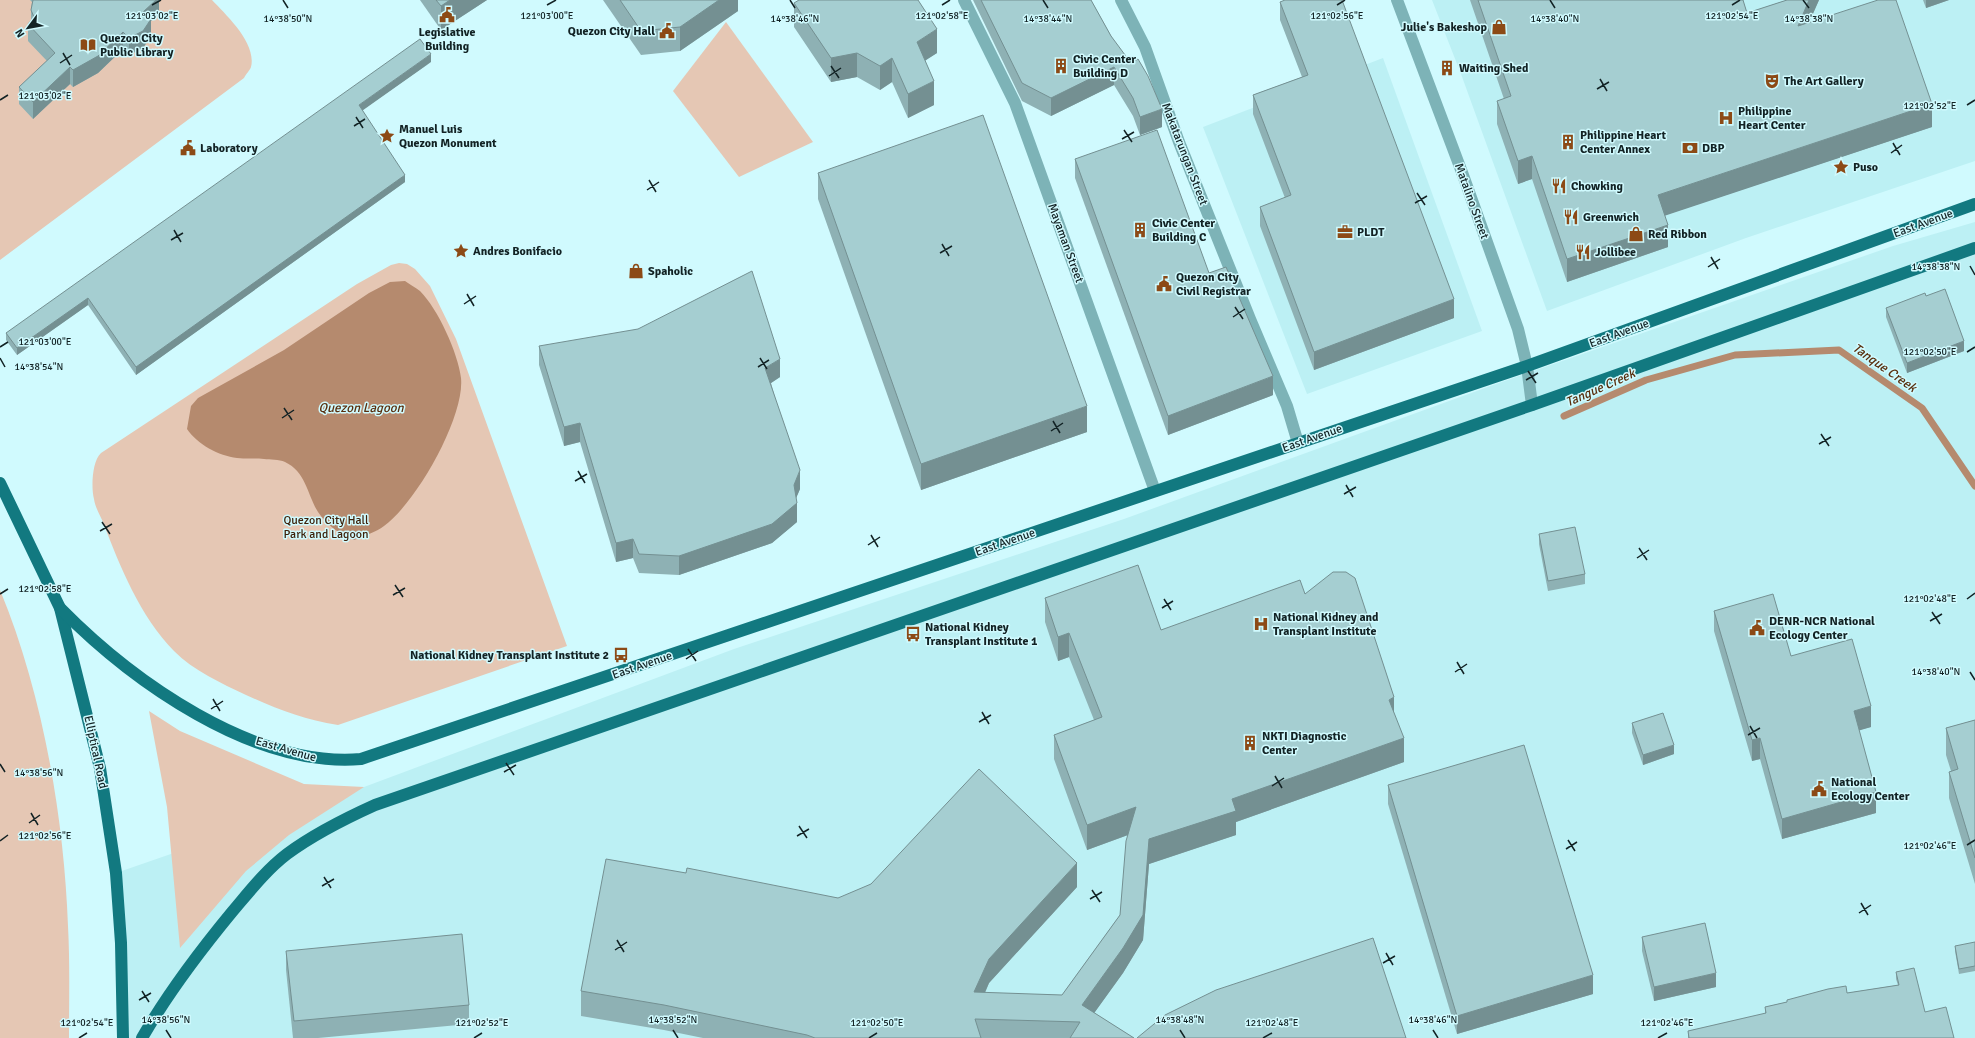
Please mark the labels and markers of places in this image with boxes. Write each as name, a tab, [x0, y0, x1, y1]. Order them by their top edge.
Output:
public building icon: Legislative Building	[438, 6, 456, 24]
shop icon: Julie's Bakeshop	[1490, 18, 1508, 36]
place label: Julie's Bakeshop	[1401, 20, 1488, 35]
public building icon: Quezon City Hall	[658, 22, 676, 40]
place label: Quezon City Hall	[568, 24, 655, 39]
place label: Legislative Building	[419, 25, 475, 54]
place label: Quezon City Public Library	[100, 31, 174, 60]
library icon: Quezon City Public Library	[79, 36, 97, 54]
place label: Civic Center Building D	[1073, 52, 1136, 81]
building icon: Civic Center Building D	[1052, 57, 1070, 75]
building icon: Waiting Shed	[1438, 59, 1456, 77]
place label: Waiting Shed	[1459, 61, 1529, 76]
theatre icon: The Art Gallery	[1763, 72, 1781, 90]
place label: The Art Gallery	[1784, 74, 1864, 89]
place label: Philippine Heart Center	[1738, 104, 1806, 133]
hospital icon: Philippine Heart Center	[1717, 109, 1735, 127]
place label: Manuel Luis Quezon Monument	[399, 122, 497, 151]
place icon: Manuel Luis Quezon Monument	[378, 127, 396, 145]
place label: Philippine Heart Center Annex	[1580, 128, 1667, 157]
building icon: Philippine Heart Center Annex	[1559, 133, 1577, 151]
public building icon: Laboratory	[179, 139, 197, 157]
bank icon: DBP	[1681, 139, 1699, 157]
place label: Laboratory	[200, 141, 258, 156]
place label: DBP	[1702, 141, 1724, 156]
place icon: Puso	[1832, 158, 1850, 176]
place label: Puso	[1853, 160, 1878, 175]
restaurant icon: Chowking	[1550, 177, 1568, 195]
place label: Chowking	[1571, 179, 1624, 194]
restaurant icon: Greenwich	[1562, 208, 1580, 226]
place label: Greenwich	[1583, 210, 1639, 225]
place label: Civic Center Building C	[1152, 216, 1215, 245]
building icon: Civic Center Building C	[1131, 221, 1149, 239]
office icon: PLDT	[1336, 223, 1354, 241]
place label: PLDT	[1357, 225, 1385, 240]
shop icon: Red Ribbon	[1627, 225, 1645, 243]
place label: Red Ribbon	[1648, 227, 1707, 242]
place icon: Andres Bonifacio	[452, 242, 470, 260]
restaurant icon: Jollibee	[1574, 243, 1592, 261]
place label: Andres Bonifacio	[473, 244, 562, 259]
place label: Jollibee	[1595, 245, 1636, 260]
shop icon: Spaholic	[627, 262, 645, 280]
place label: Spaholic	[648, 264, 693, 279]
place label: Quezon City Civil Registrar	[1176, 270, 1251, 299]
public building icon: Quezon City Civil Registrar	[1155, 275, 1173, 293]
place label: National Kidney and Transplant Institute	[1273, 610, 1379, 639]
place label: DENR-NCR National Ecology Center	[1769, 614, 1875, 643]
hospital icon: National Kidney and Transplant Institute	[1252, 615, 1270, 633]
public building icon: DENR-NCR National Ecology Center	[1748, 619, 1766, 637]
place label: National Kidney Transplant Institute 1	[925, 620, 1038, 649]
bus stop icon: National Kidney Transplant Institute 1	[904, 625, 922, 643]
bus stop icon: National Kidney Transplant Institute 2	[612, 646, 630, 664]
place label: National Kidney Transplant Institute 2	[410, 648, 609, 663]
place label: NKTI Diagnostic Center	[1262, 729, 1347, 758]
building icon: NKTI Diagnostic Center	[1241, 734, 1259, 752]
place label: National Ecology Center	[1831, 775, 1910, 804]
public building icon: National Ecology Center	[1810, 780, 1828, 798]

